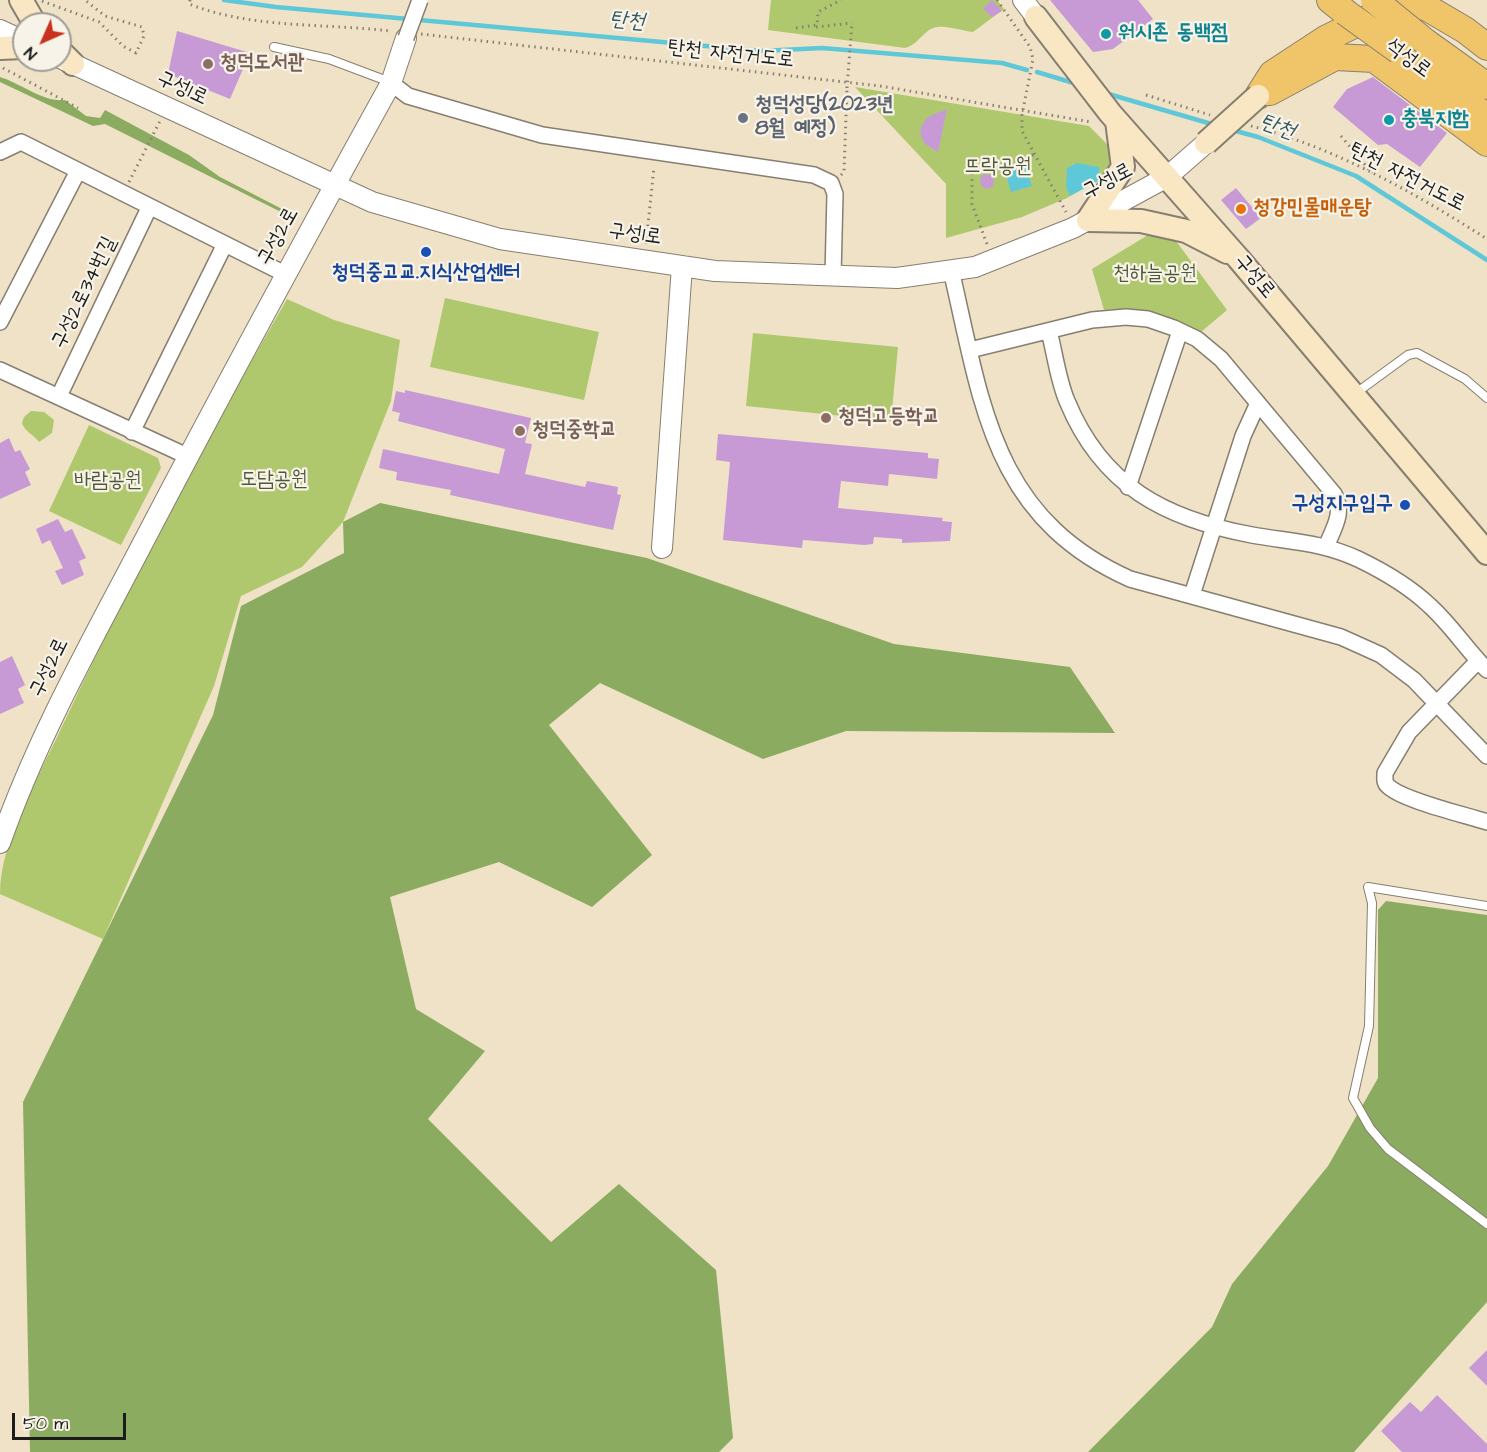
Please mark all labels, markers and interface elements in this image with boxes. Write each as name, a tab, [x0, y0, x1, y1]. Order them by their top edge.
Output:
water label: 탄천	[608, 7, 646, 37]
north arrow	[12, 12, 72, 72]
place label: 워시존 동백점	[1118, 21, 1228, 47]
marker: 워시존 동백점	[1099, 27, 1113, 41]
street label: 석성로	[1380, 34, 1436, 84]
street label: 탄천 자전거도로	[667, 36, 795, 74]
text: N	[19, 42, 42, 65]
place label: 청덕도서관	[220, 51, 304, 77]
marker: 청덕도서관	[201, 57, 215, 71]
street label: 구성1로	[152, 66, 212, 112]
place label: 청덕성당(2023년 8월 예정)	[755, 93, 894, 143]
place label: 충북지함	[1401, 107, 1469, 133]
water label: 탄천	[1256, 110, 1298, 146]
marker: 청덕성당(2023년 8월 예정)	[736, 111, 750, 125]
marker: 충북지함	[1382, 113, 1396, 127]
street label: 탄천 자전거도로	[1345, 138, 1469, 218]
park label: 뜨락공원	[964, 155, 1032, 181]
street label: 구성1로	[1079, 158, 1137, 206]
place label: 청강민물매운탕	[1253, 196, 1371, 222]
marker: 청강민물매운탕	[1234, 202, 1248, 216]
street label: 구성2로	[253, 203, 305, 271]
street label: 구성1로	[607, 219, 663, 251]
street label: 구성2로34번길	[47, 233, 123, 353]
marker: 청덕중고교.지식산업센터	[419, 245, 433, 259]
street label: 구성로	[1228, 249, 1280, 305]
place label: 청덕중고교.지식산업센터	[332, 261, 520, 287]
park label: 천하늘공원	[1113, 262, 1197, 288]
place label: 청덕고등학교	[838, 405, 939, 431]
marker: 청덕고등학교	[819, 411, 833, 425]
place label: 청덕중학교	[532, 418, 616, 444]
marker: 청덕중학교	[513, 424, 527, 438]
park label: 도담공원	[240, 468, 308, 494]
park label: 바람공원	[74, 469, 142, 495]
place label: 구성지구입구	[1292, 492, 1393, 518]
marker: 구성지구입구	[1398, 498, 1412, 512]
street label: 구성2로	[25, 634, 75, 702]
scale bar	[15, 1401, 129, 1439]
text: 50 m	[23, 1411, 68, 1436]

